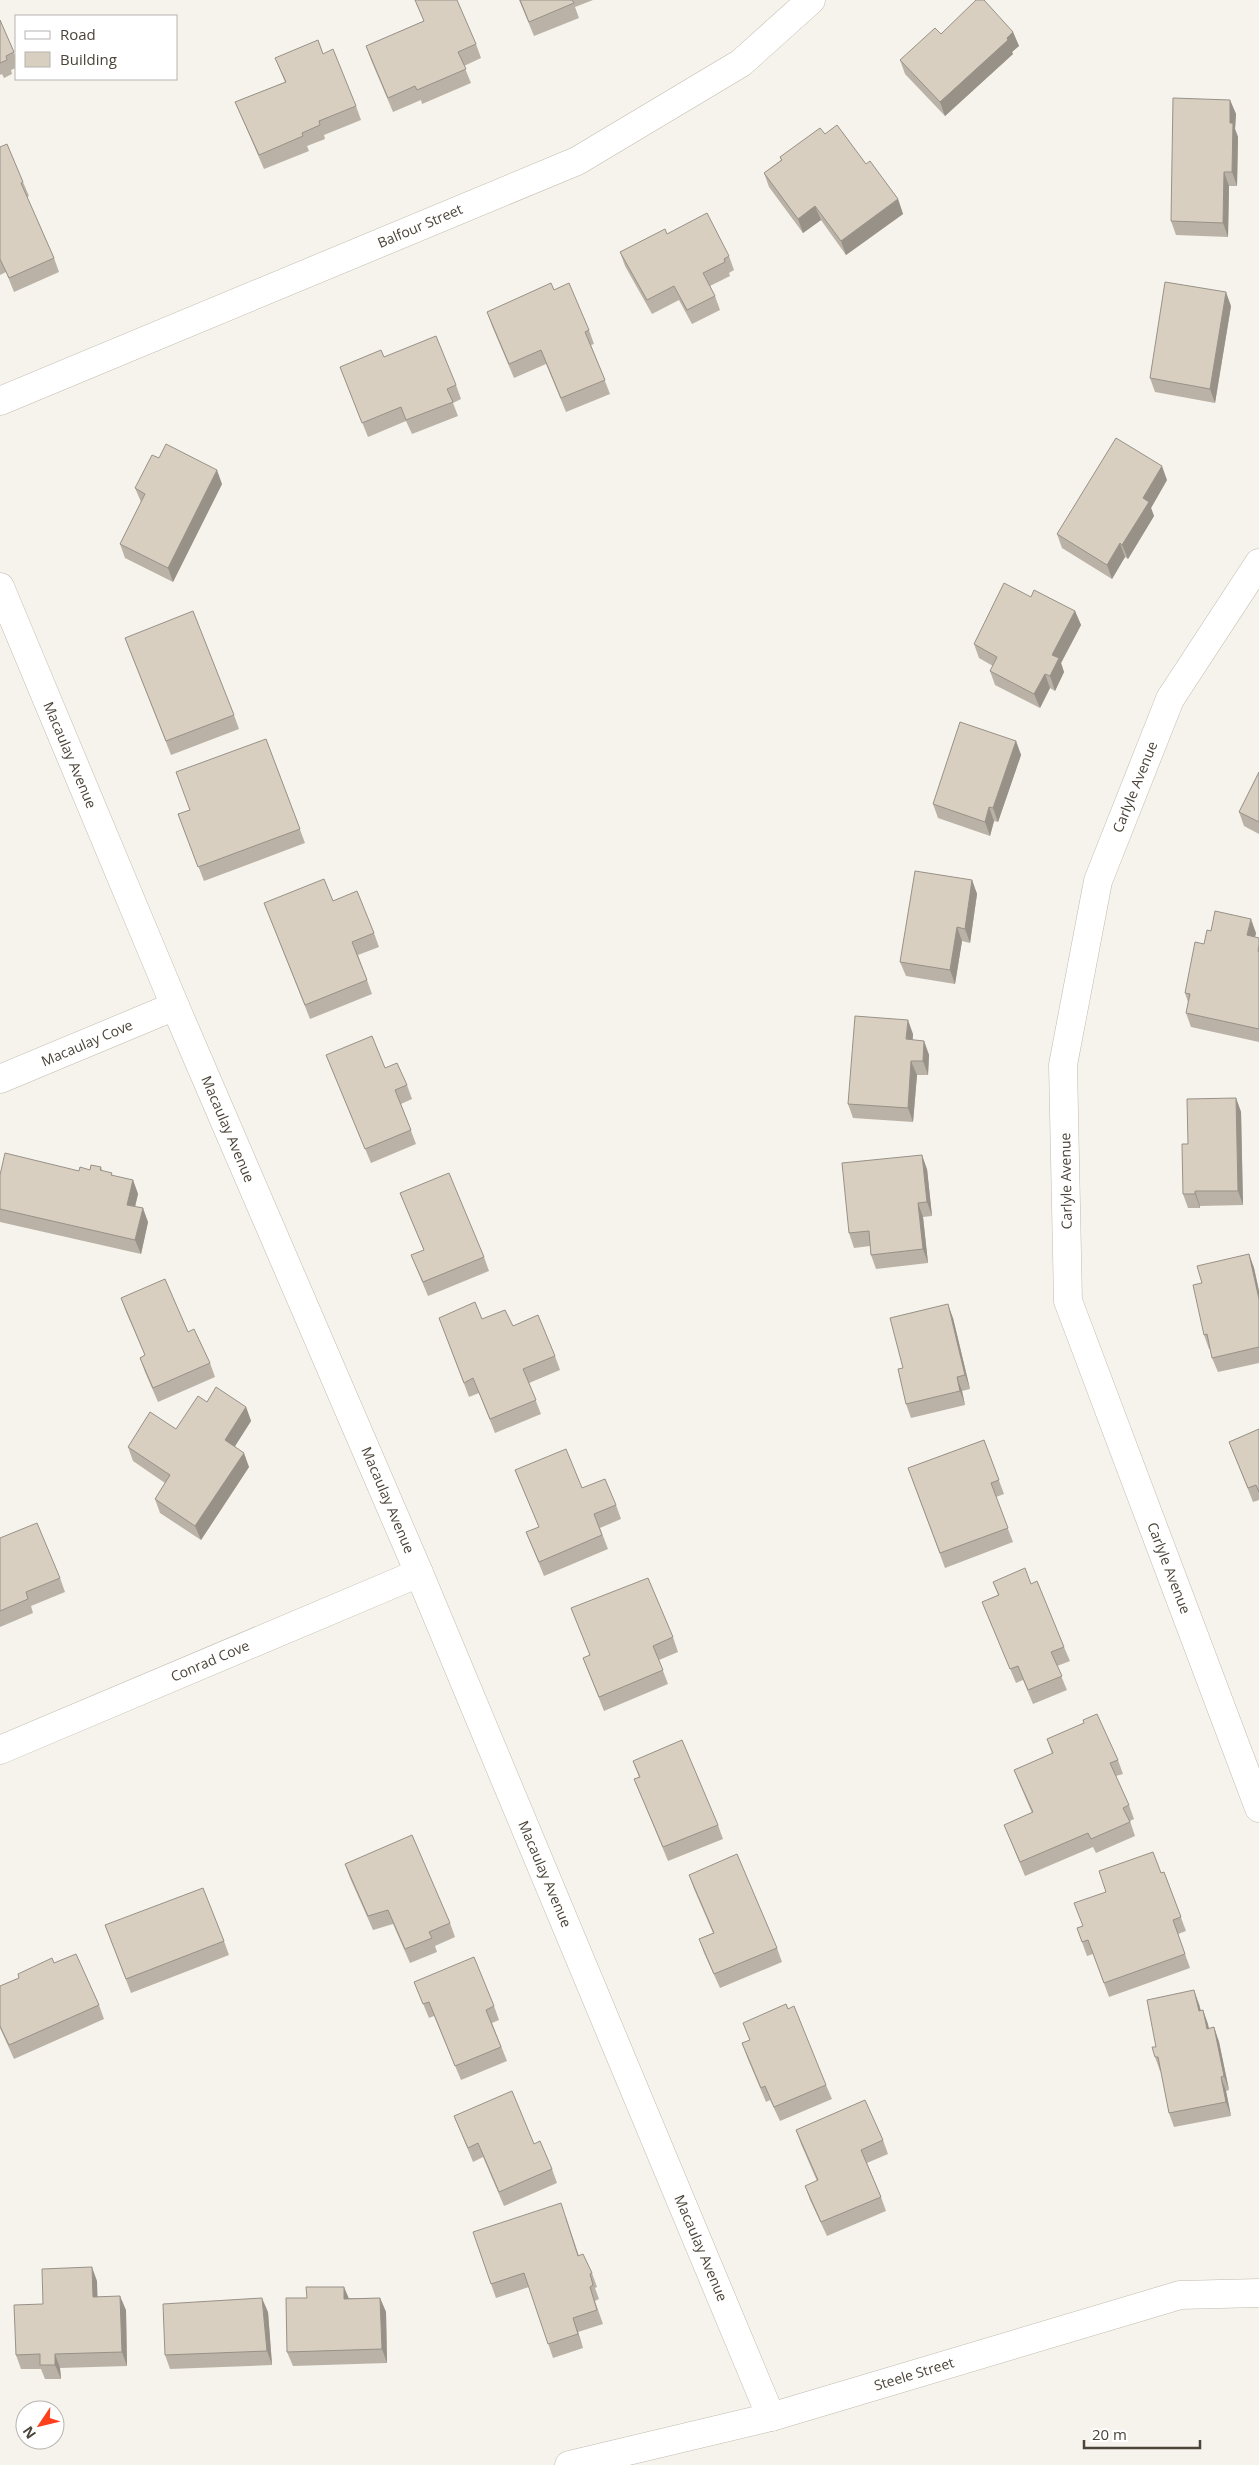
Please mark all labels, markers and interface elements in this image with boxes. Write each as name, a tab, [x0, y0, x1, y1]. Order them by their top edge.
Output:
legend	[15, 15, 178, 80]
text: Road	[60, 24, 96, 44]
text: Building	[60, 49, 117, 69]
street label: Balfour Street	[374, 199, 465, 252]
street label: Macaulay Avenue	[39, 699, 102, 811]
street label: Carlyle Avenue	[1108, 738, 1161, 835]
street label: Macaulay Cove	[38, 1015, 136, 1070]
street label: Macaulay Avenue	[197, 1073, 260, 1185]
street label: Carlyle Avenue	[1055, 1132, 1076, 1229]
street label: Macaulay Avenue	[357, 1444, 420, 1556]
street label: Carlyle Avenue	[1143, 1519, 1196, 1616]
street label: Conrad Cove	[168, 1635, 252, 1686]
street label: Macaulay Avenue	[514, 1818, 577, 1930]
street label: Macaulay Avenue	[670, 2192, 733, 2304]
street label: Steele Street	[872, 2352, 956, 2395]
north arrow	[15, 2400, 65, 2450]
scale bar	[1084, 2418, 1200, 2450]
text: N	[18, 2423, 40, 2443]
text: 20 m	[1092, 2424, 1127, 2444]

